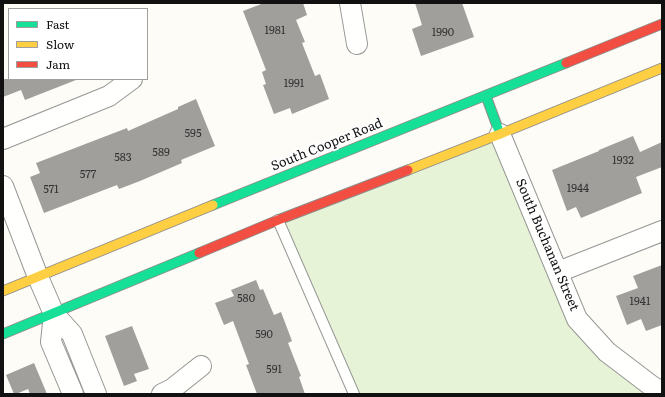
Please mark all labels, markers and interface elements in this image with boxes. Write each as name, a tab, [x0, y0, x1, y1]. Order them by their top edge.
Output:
legend	[8, 8, 148, 80]
text: Fast	[46, 15, 69, 33]
house number: 1981	[265, 24, 285, 38]
house number: 1990	[432, 26, 454, 40]
text: Slow	[46, 35, 74, 53]
text: Jam	[46, 55, 70, 73]
house number: 1991	[284, 77, 304, 91]
street label: South Cooper Road	[269, 116, 385, 174]
house number: 595	[185, 127, 201, 141]
house number: 589	[152, 146, 170, 160]
house number: 583	[114, 151, 132, 165]
house number: 1932	[612, 154, 634, 168]
house number: 577	[80, 168, 96, 182]
street label: South Buchanan Street	[512, 176, 582, 314]
house number: 1944	[567, 182, 589, 196]
house number: 571	[43, 183, 59, 197]
house number: 580	[237, 292, 255, 306]
house number: 1941	[630, 295, 650, 309]
house number: 590	[255, 328, 273, 342]
house number: 591	[266, 363, 282, 377]

